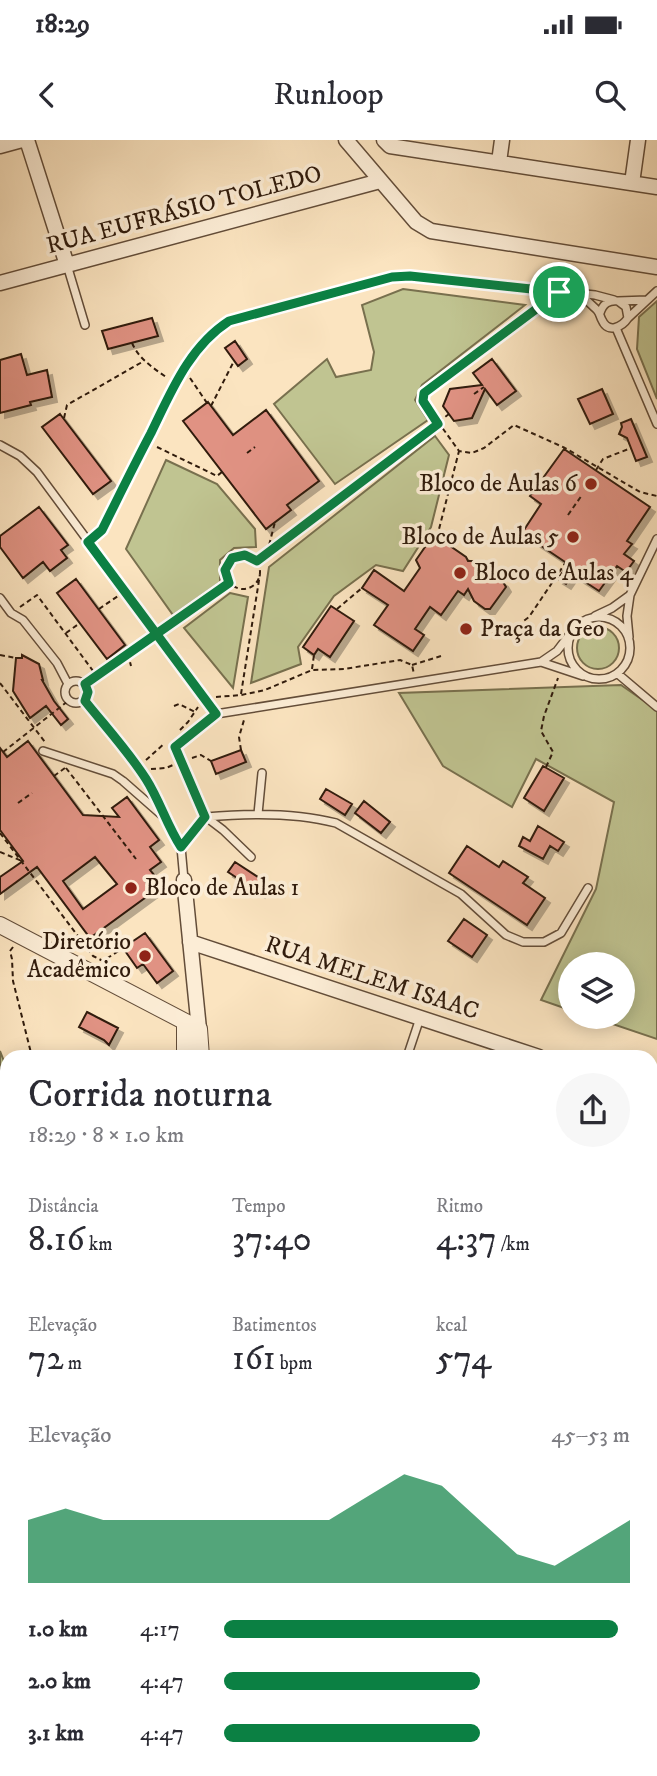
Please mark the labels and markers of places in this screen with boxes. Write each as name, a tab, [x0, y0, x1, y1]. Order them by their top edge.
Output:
pin	[529, 262, 589, 322]
place label: Bloco de Aulas 6	[419, 469, 578, 499]
marker: Bloco de Aulas 6	[583, 476, 599, 492]
place label: Bloco de Aulas 5	[402, 522, 559, 552]
marker: Bloco de Aulas 5	[565, 529, 581, 545]
place label: Bloco de Aulas 4	[474, 558, 635, 588]
marker: Bloco de Aulas 4	[452, 565, 468, 581]
place label: Praça da Geo	[480, 614, 604, 644]
marker: Praça da Geo	[458, 621, 474, 637]
place label: Bloco de Aulas 1	[145, 873, 299, 903]
marker: Bloco de Aulas 1	[123, 880, 139, 896]
place label: Diretório Acadêmico	[27, 927, 131, 985]
marker: Diretório Acadêmico	[137, 948, 153, 964]

